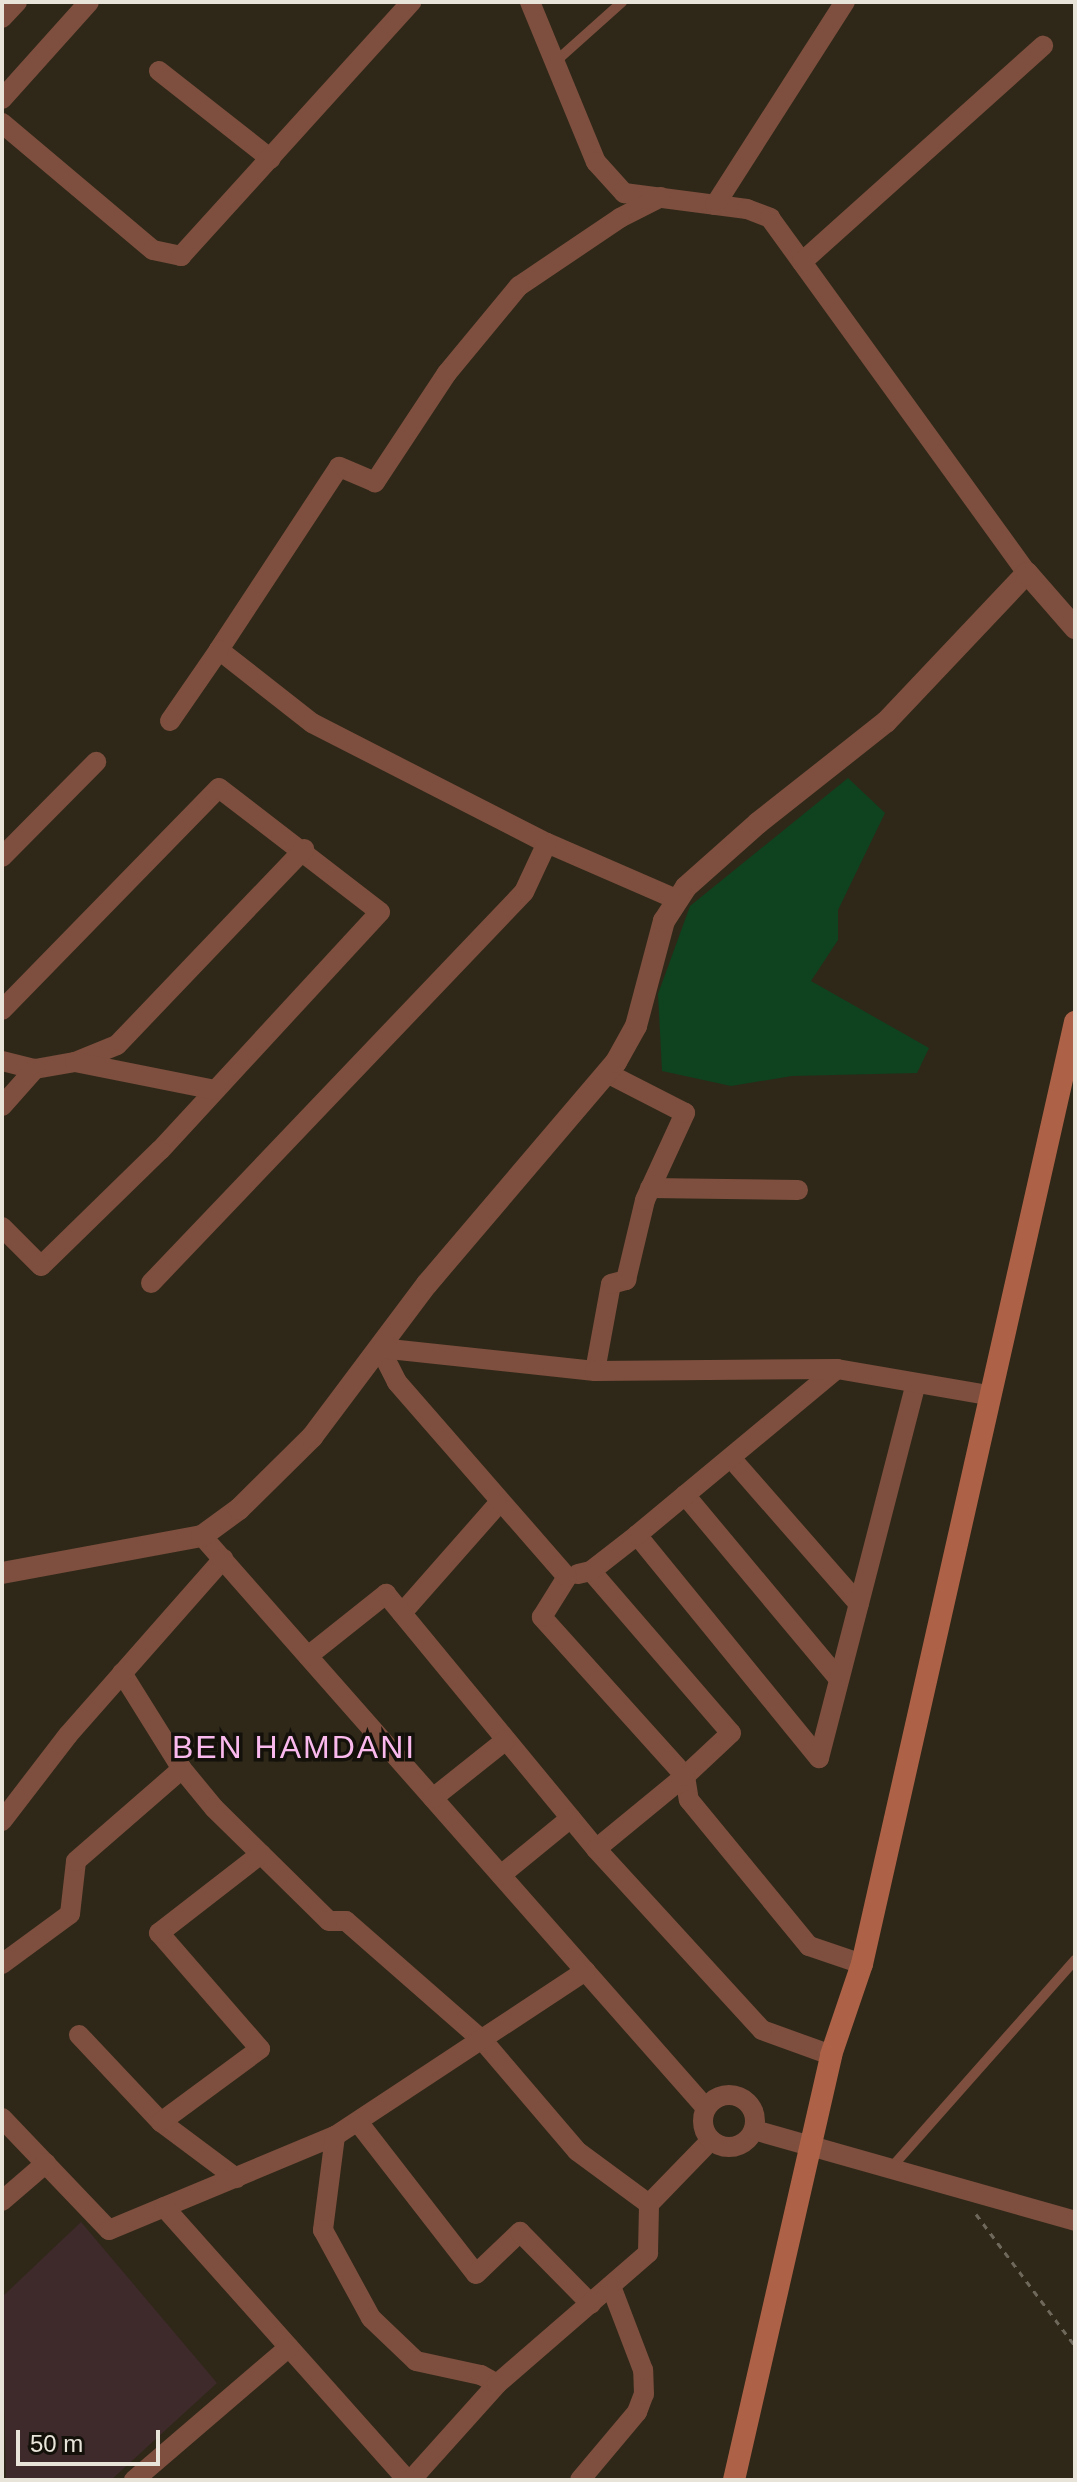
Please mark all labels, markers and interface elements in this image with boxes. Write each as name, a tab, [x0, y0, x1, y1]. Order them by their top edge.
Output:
district label: BEN HAMDANI	[172, 1728, 416, 1766]
scale bar	[20, 2414, 164, 2464]
text: 50 m	[30, 2430, 83, 2457]

